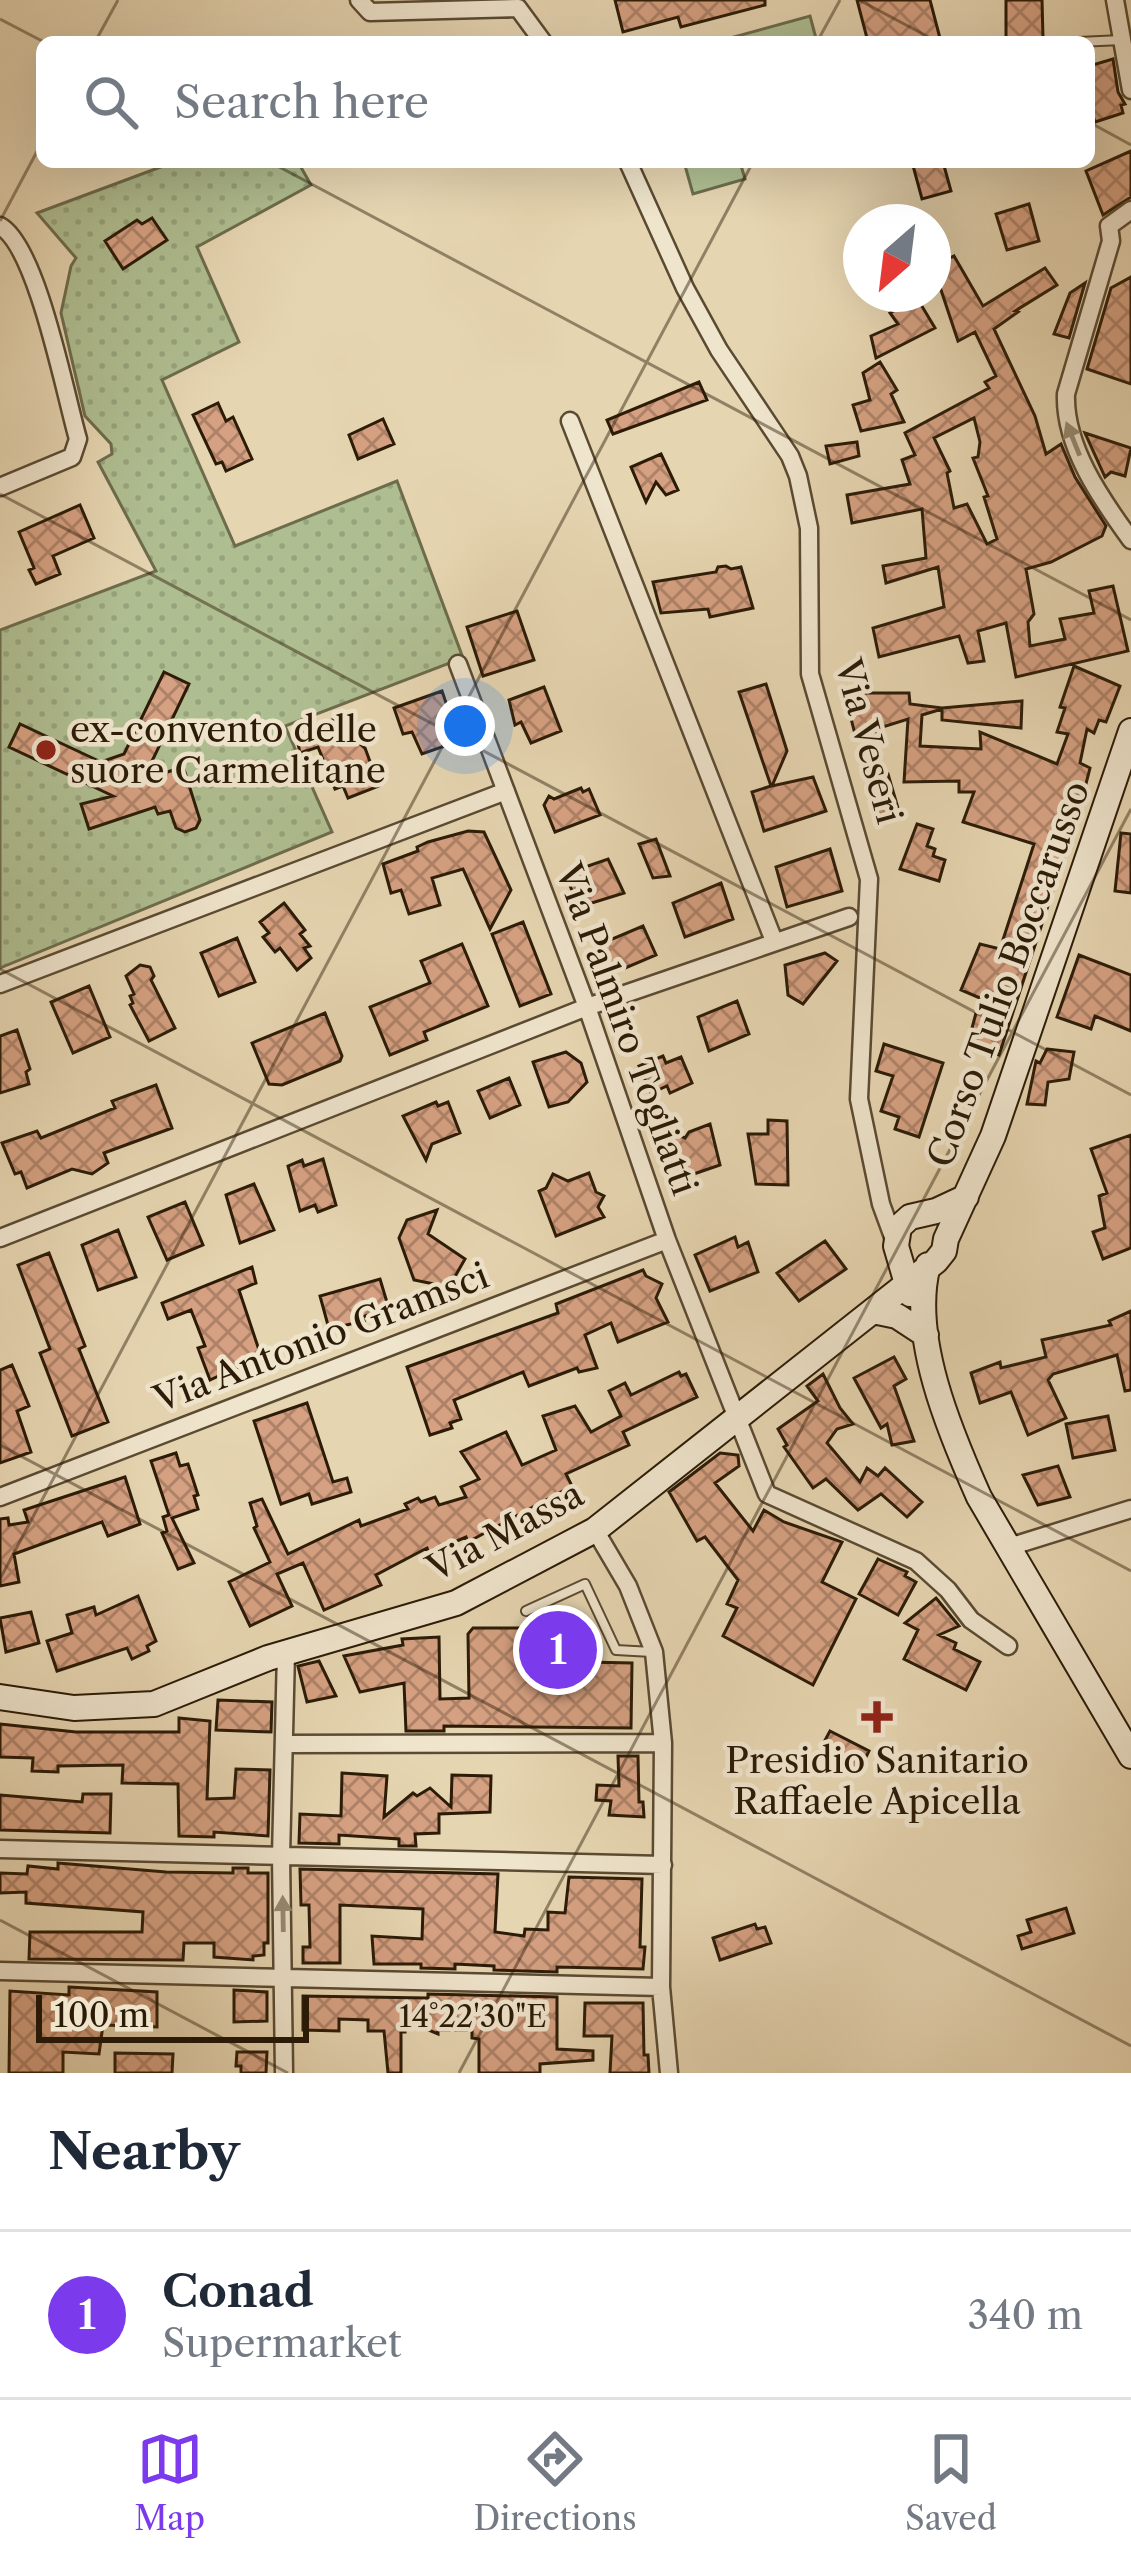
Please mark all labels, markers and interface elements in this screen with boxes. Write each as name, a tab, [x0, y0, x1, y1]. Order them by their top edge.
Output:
search box	[36, 36, 1095, 168]
icon: search	[78, 69, 144, 135]
text: Search here	[174, 74, 429, 130]
north arrow	[843, 204, 951, 312]
one-way arrow	[1063, 420, 1082, 456]
street label: Via Veseri	[826, 653, 912, 828]
your location	[435, 696, 495, 756]
place label: ex-convento delle suore Carmelitane	[70, 707, 386, 792]
marker: ex-convento delle suore Carmelitane	[33, 737, 59, 763]
street label: Corso Tulio Boccarusso	[918, 775, 1098, 1173]
street label: Via Palmiro Togliatti	[546, 856, 707, 1201]
street label: Via Antonio Gramsci	[147, 1253, 495, 1421]
street label: Via Massa	[419, 1472, 591, 1591]
pin: 1	[519, 1605, 597, 1695]
marker: Presidio Sanitario Raffaele Apicella	[861, 1701, 893, 1733]
place label: Presidio Sanitario Raffaele Apicella	[725, 1738, 1029, 1823]
one-way arrow	[273, 1894, 292, 1932]
scale bar	[36, 1989, 309, 2042]
text: 100 m	[54, 1995, 149, 2036]
text: 14°22'30"E	[399, 1998, 547, 2035]
text: Nearby	[48, 2120, 240, 2182]
text: Conad	[162, 2263, 314, 2319]
text: 1	[78, 2291, 96, 2339]
text: 340 m	[968, 2291, 1083, 2339]
text: Supermarket	[162, 2319, 402, 2367]
tab: Map	[134, 2426, 205, 2539]
tab: Directions	[474, 2426, 637, 2539]
tab: Saved	[905, 2426, 997, 2539]

